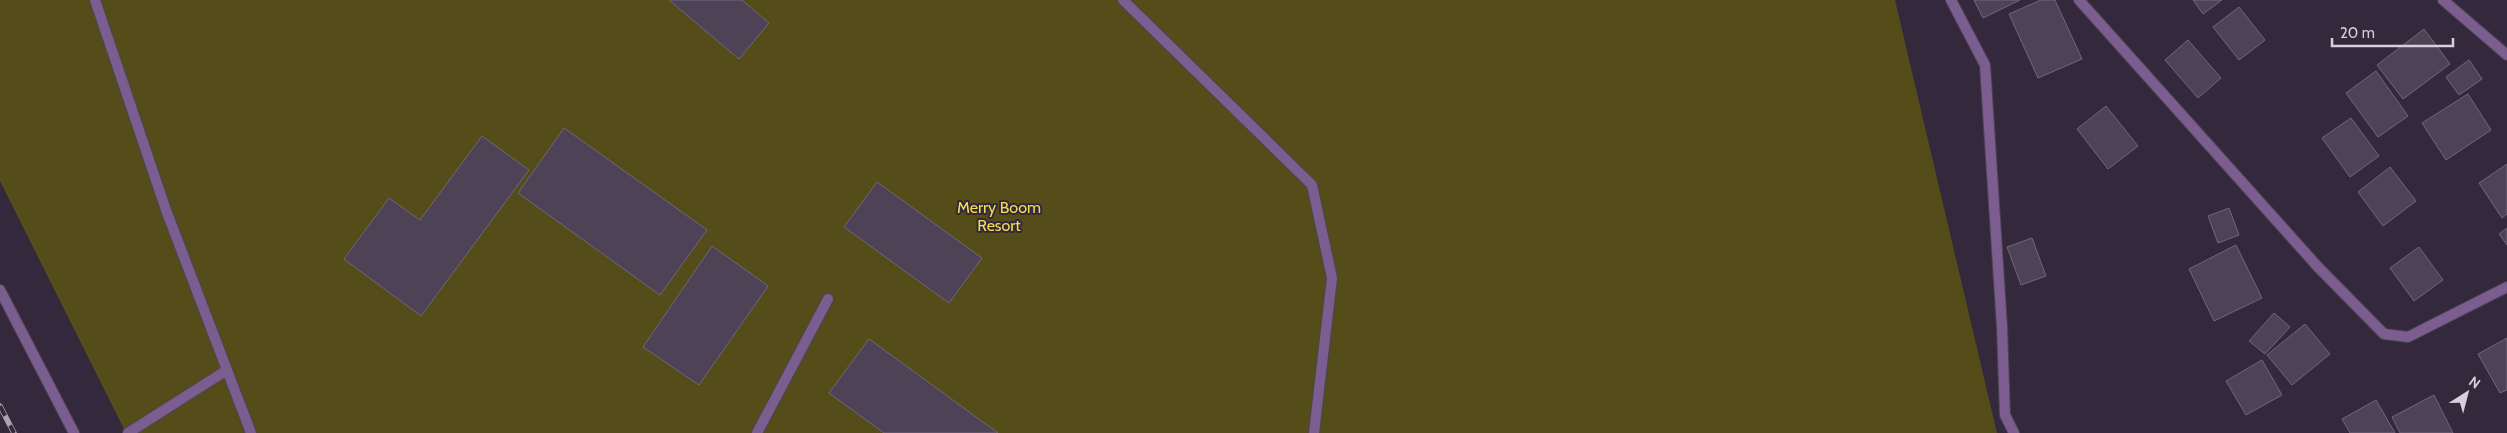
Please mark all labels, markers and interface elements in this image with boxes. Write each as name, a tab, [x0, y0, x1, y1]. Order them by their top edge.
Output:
scale bar	[2332, 15, 2453, 47]
text: 20 m	[2340, 24, 2375, 42]
park label: Merry Boom Resort	[957, 198, 1041, 235]
north arrow	[2442, 368, 2492, 418]
text: N	[2465, 372, 2484, 393]

